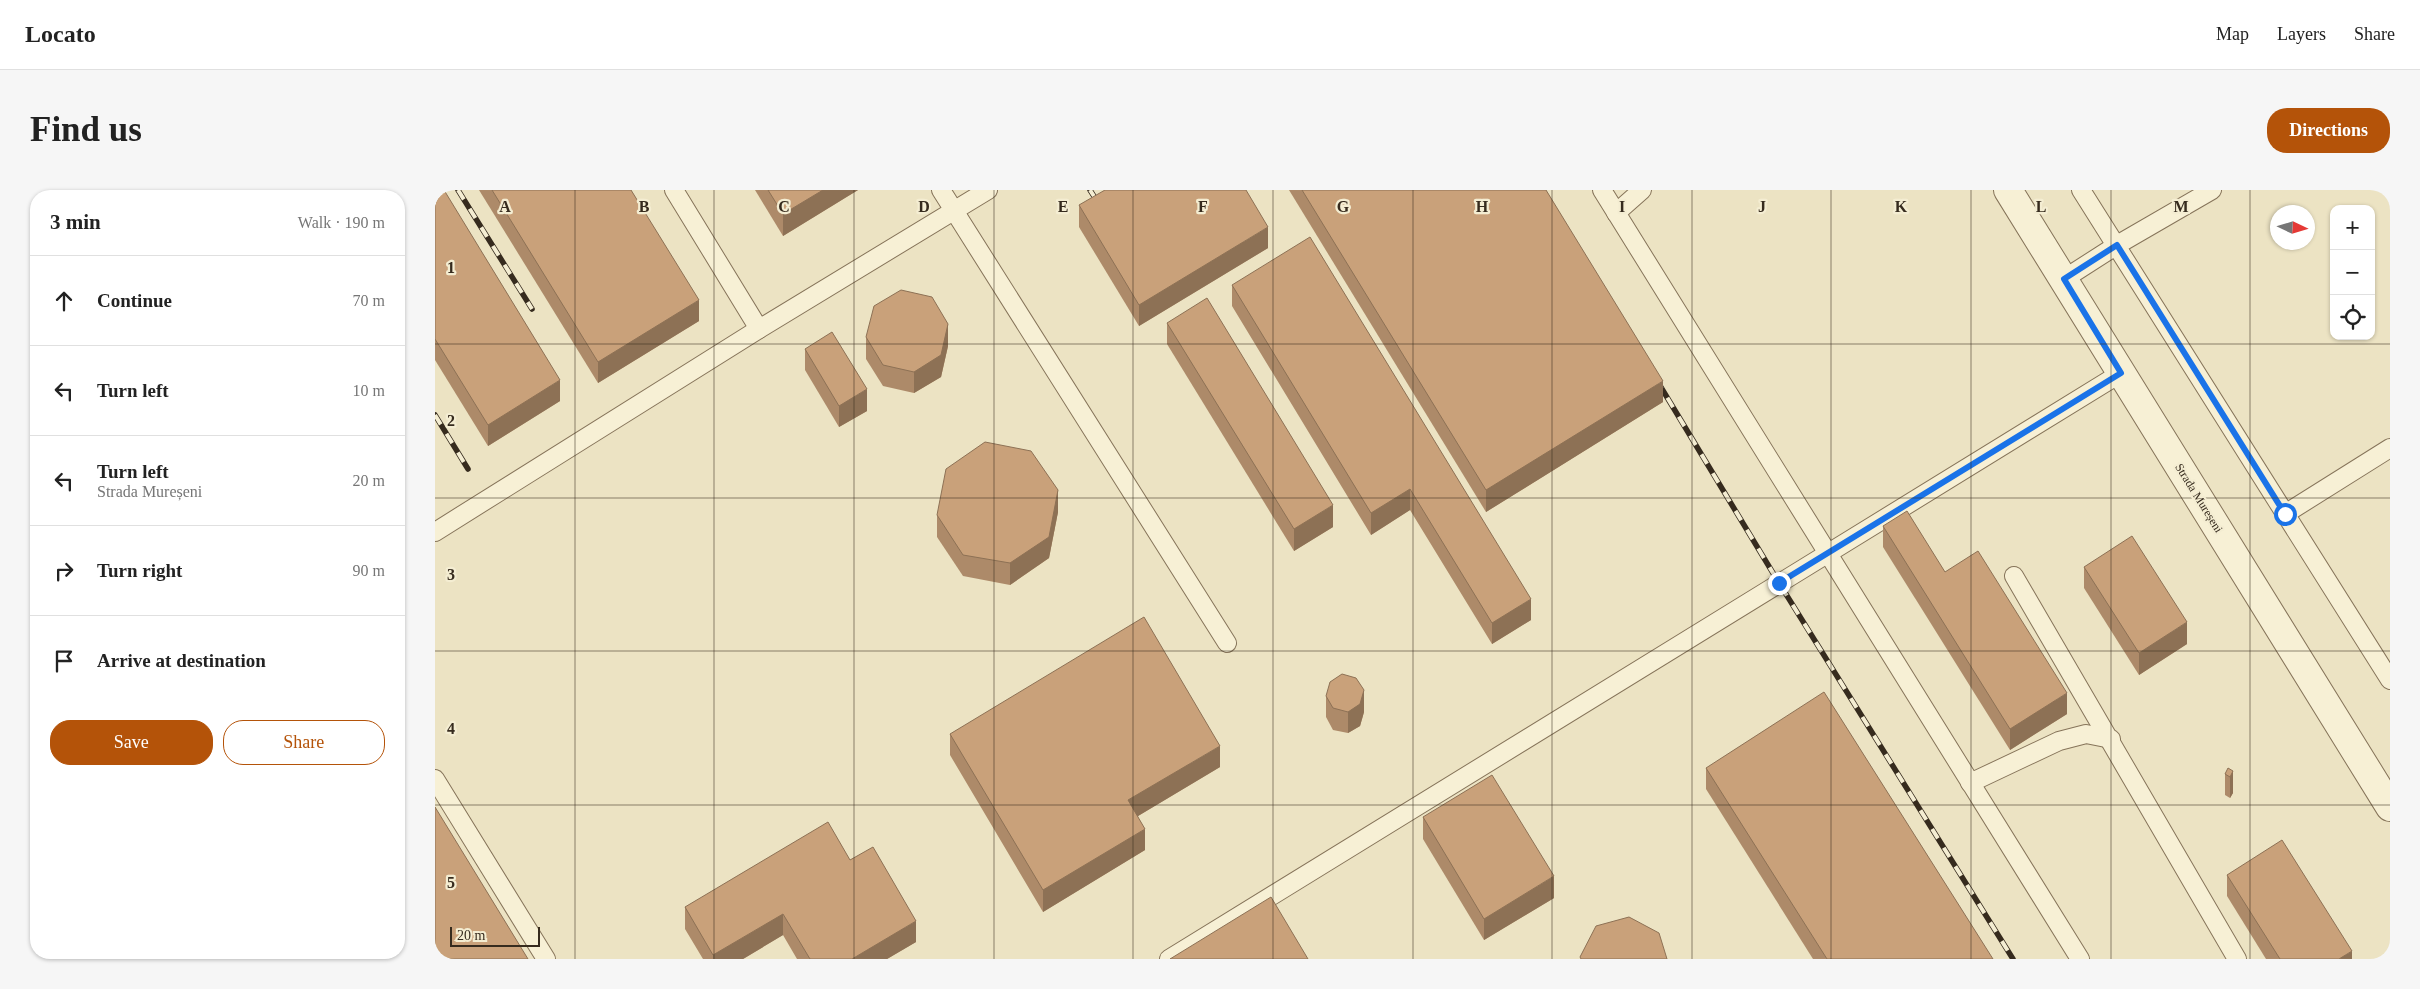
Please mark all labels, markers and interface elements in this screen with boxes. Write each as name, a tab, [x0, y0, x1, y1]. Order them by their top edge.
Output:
text: Locato	[25, 21, 96, 47]
text: Map	[2216, 24, 2249, 44]
text: Layers	[2277, 24, 2326, 44]
text: Share	[2354, 24, 2395, 44]
button: Directions	[2267, 108, 2390, 153]
text: Find us	[30, 110, 142, 149]
text: A	[499, 198, 511, 215]
text: B	[639, 198, 650, 215]
text: C	[778, 198, 790, 215]
text: D	[918, 198, 930, 215]
text: E	[1058, 198, 1068, 215]
text: F	[1198, 198, 1208, 215]
text: G	[1337, 198, 1350, 215]
text: H	[1476, 198, 1489, 215]
text: I	[1619, 198, 1625, 215]
text: J	[1758, 198, 1766, 215]
text: K	[1895, 198, 1908, 215]
text: L	[2036, 198, 2046, 215]
text: M	[2173, 198, 2189, 215]
north arrow	[2270, 205, 2315, 250]
map controls	[2330, 205, 2375, 340]
button: +	[2330, 205, 2375, 250]
text: 3 min	[50, 210, 101, 234]
text: Walk · 190 m	[298, 214, 385, 231]
button: −	[2330, 250, 2375, 295]
text: 1	[447, 259, 455, 276]
icon: ahead	[50, 287, 78, 315]
text: Continue	[97, 290, 172, 311]
text: 70 m	[353, 292, 385, 309]
button: locate	[2330, 295, 2375, 340]
icon: left	[50, 377, 78, 405]
text: Turn left	[97, 380, 169, 401]
text: 10 m	[353, 382, 385, 399]
text: 2	[447, 412, 455, 429]
text: Turn left	[97, 461, 169, 482]
street label: Strada Mureșeni	[2172, 461, 2226, 536]
icon: left	[50, 467, 78, 495]
text: 20 m	[353, 472, 385, 489]
text: Strada Mureșeni	[97, 483, 202, 500]
route start	[2274, 503, 2297, 526]
icon: right	[50, 557, 78, 585]
text: Turn right	[97, 560, 182, 581]
text: 90 m	[353, 562, 385, 579]
text: 3	[447, 566, 455, 583]
route end	[1768, 572, 1791, 595]
icon: arrive	[50, 647, 78, 675]
text: Arrive at destination	[97, 650, 266, 671]
button: Save	[50, 720, 213, 765]
button: Share	[223, 720, 385, 765]
text: 4	[447, 720, 455, 737]
text: 5	[447, 874, 455, 891]
scale bar	[450, 924, 540, 947]
text: 20 m	[457, 928, 485, 943]

